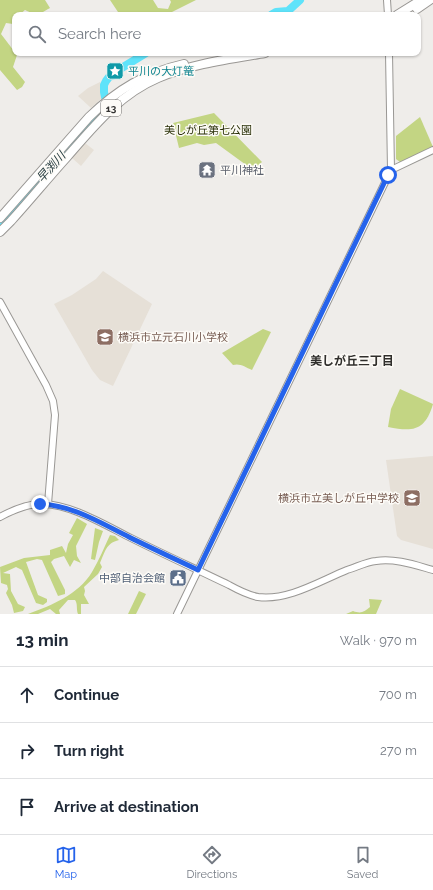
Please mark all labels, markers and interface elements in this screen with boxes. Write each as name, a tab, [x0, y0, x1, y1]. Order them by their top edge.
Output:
search box	[12, 12, 421, 56]
icon: search	[26, 23, 48, 45]
text: Search here	[58, 25, 141, 43]
place icon: 平川の大灯篭	[105, 61, 125, 81]
place label: 平川の大灯篭	[128, 65, 194, 78]
road number: 13	[101, 100, 121, 116]
park label: 美しが丘第七公園	[164, 124, 252, 137]
water label: 早渕川	[34, 147, 70, 185]
temple icon: 平川神社	[197, 160, 217, 180]
place label: 平川神社	[220, 164, 264, 177]
route start	[379, 166, 397, 184]
school or university icon: 横浜市立元石川小学校	[95, 327, 115, 347]
place label: 横浜市立元石川小学校	[118, 331, 228, 344]
district label: 美しが丘三丁目	[310, 354, 394, 368]
school or university icon: 横浜市立美しが丘中学校	[402, 488, 422, 508]
place label: 横浜市立美しが丘中学校	[278, 492, 399, 505]
route end	[31, 495, 49, 513]
public building icon: 中部自治会館	[168, 568, 188, 588]
place label: 中部自治会館	[99, 572, 165, 585]
text: 13 min	[16, 630, 68, 650]
text: Walk · 970 m	[340, 633, 417, 648]
icon: ahead	[16, 684, 38, 706]
text: Continue	[54, 686, 119, 704]
text: 700 m	[379, 687, 417, 702]
icon: right	[16, 740, 38, 762]
text: Turn right	[54, 742, 124, 760]
text: 270 m	[380, 743, 417, 758]
icon: arrive	[16, 796, 38, 818]
text: Arrive at destination	[54, 798, 199, 816]
tab: Map	[55, 844, 77, 881]
tab: Directions	[187, 844, 237, 881]
tab: Saved	[347, 844, 378, 881]

